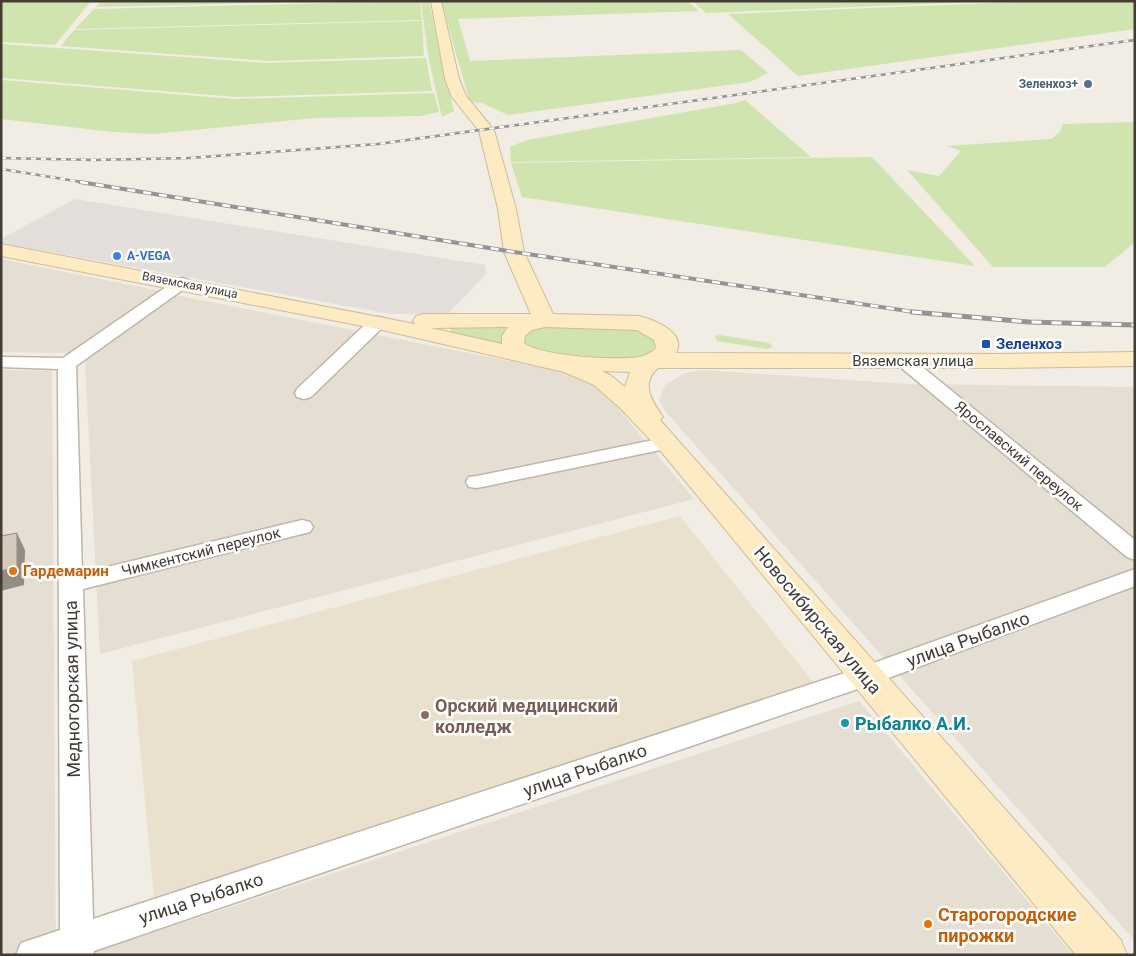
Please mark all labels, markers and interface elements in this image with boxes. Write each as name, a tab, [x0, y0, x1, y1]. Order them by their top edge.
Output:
place label: Зеленхоз+	[1019, 77, 1078, 91]
marker: Зеленхоз+	[1082, 78, 1094, 90]
place label: A-VEGA	[127, 249, 172, 263]
marker: A-VEGA	[111, 250, 123, 262]
street label: Вяземская улица	[141, 269, 239, 301]
place label: Зеленхоз	[996, 335, 1062, 353]
marker: Зеленхоз	[980, 338, 992, 350]
street label: Вяземская улица	[852, 352, 974, 370]
street label: Ярославский переулок	[951, 397, 1087, 515]
street label: Чимкентский переулок	[120, 524, 282, 580]
street label: Новосибирская улица	[750, 542, 886, 698]
place label: Гардемарин	[23, 562, 109, 580]
marker: Гардемарин	[7, 565, 19, 577]
street label: Медногорская улица	[60, 600, 84, 778]
street label: улица Рыбалко	[904, 607, 1032, 671]
place label: Орский медицинский колледж	[435, 695, 618, 737]
marker: Орский медицинский колледж	[419, 709, 431, 721]
place label: Рыбалко А.И.	[855, 713, 971, 734]
marker: Рыбалко А.И.	[839, 717, 851, 729]
street label: улица Рыбалко	[521, 739, 649, 801]
street label: улица Рыбалко	[136, 868, 266, 928]
place label: Старогородские пирожки	[938, 904, 1077, 946]
marker: Старогородские пирожки	[922, 918, 934, 930]

